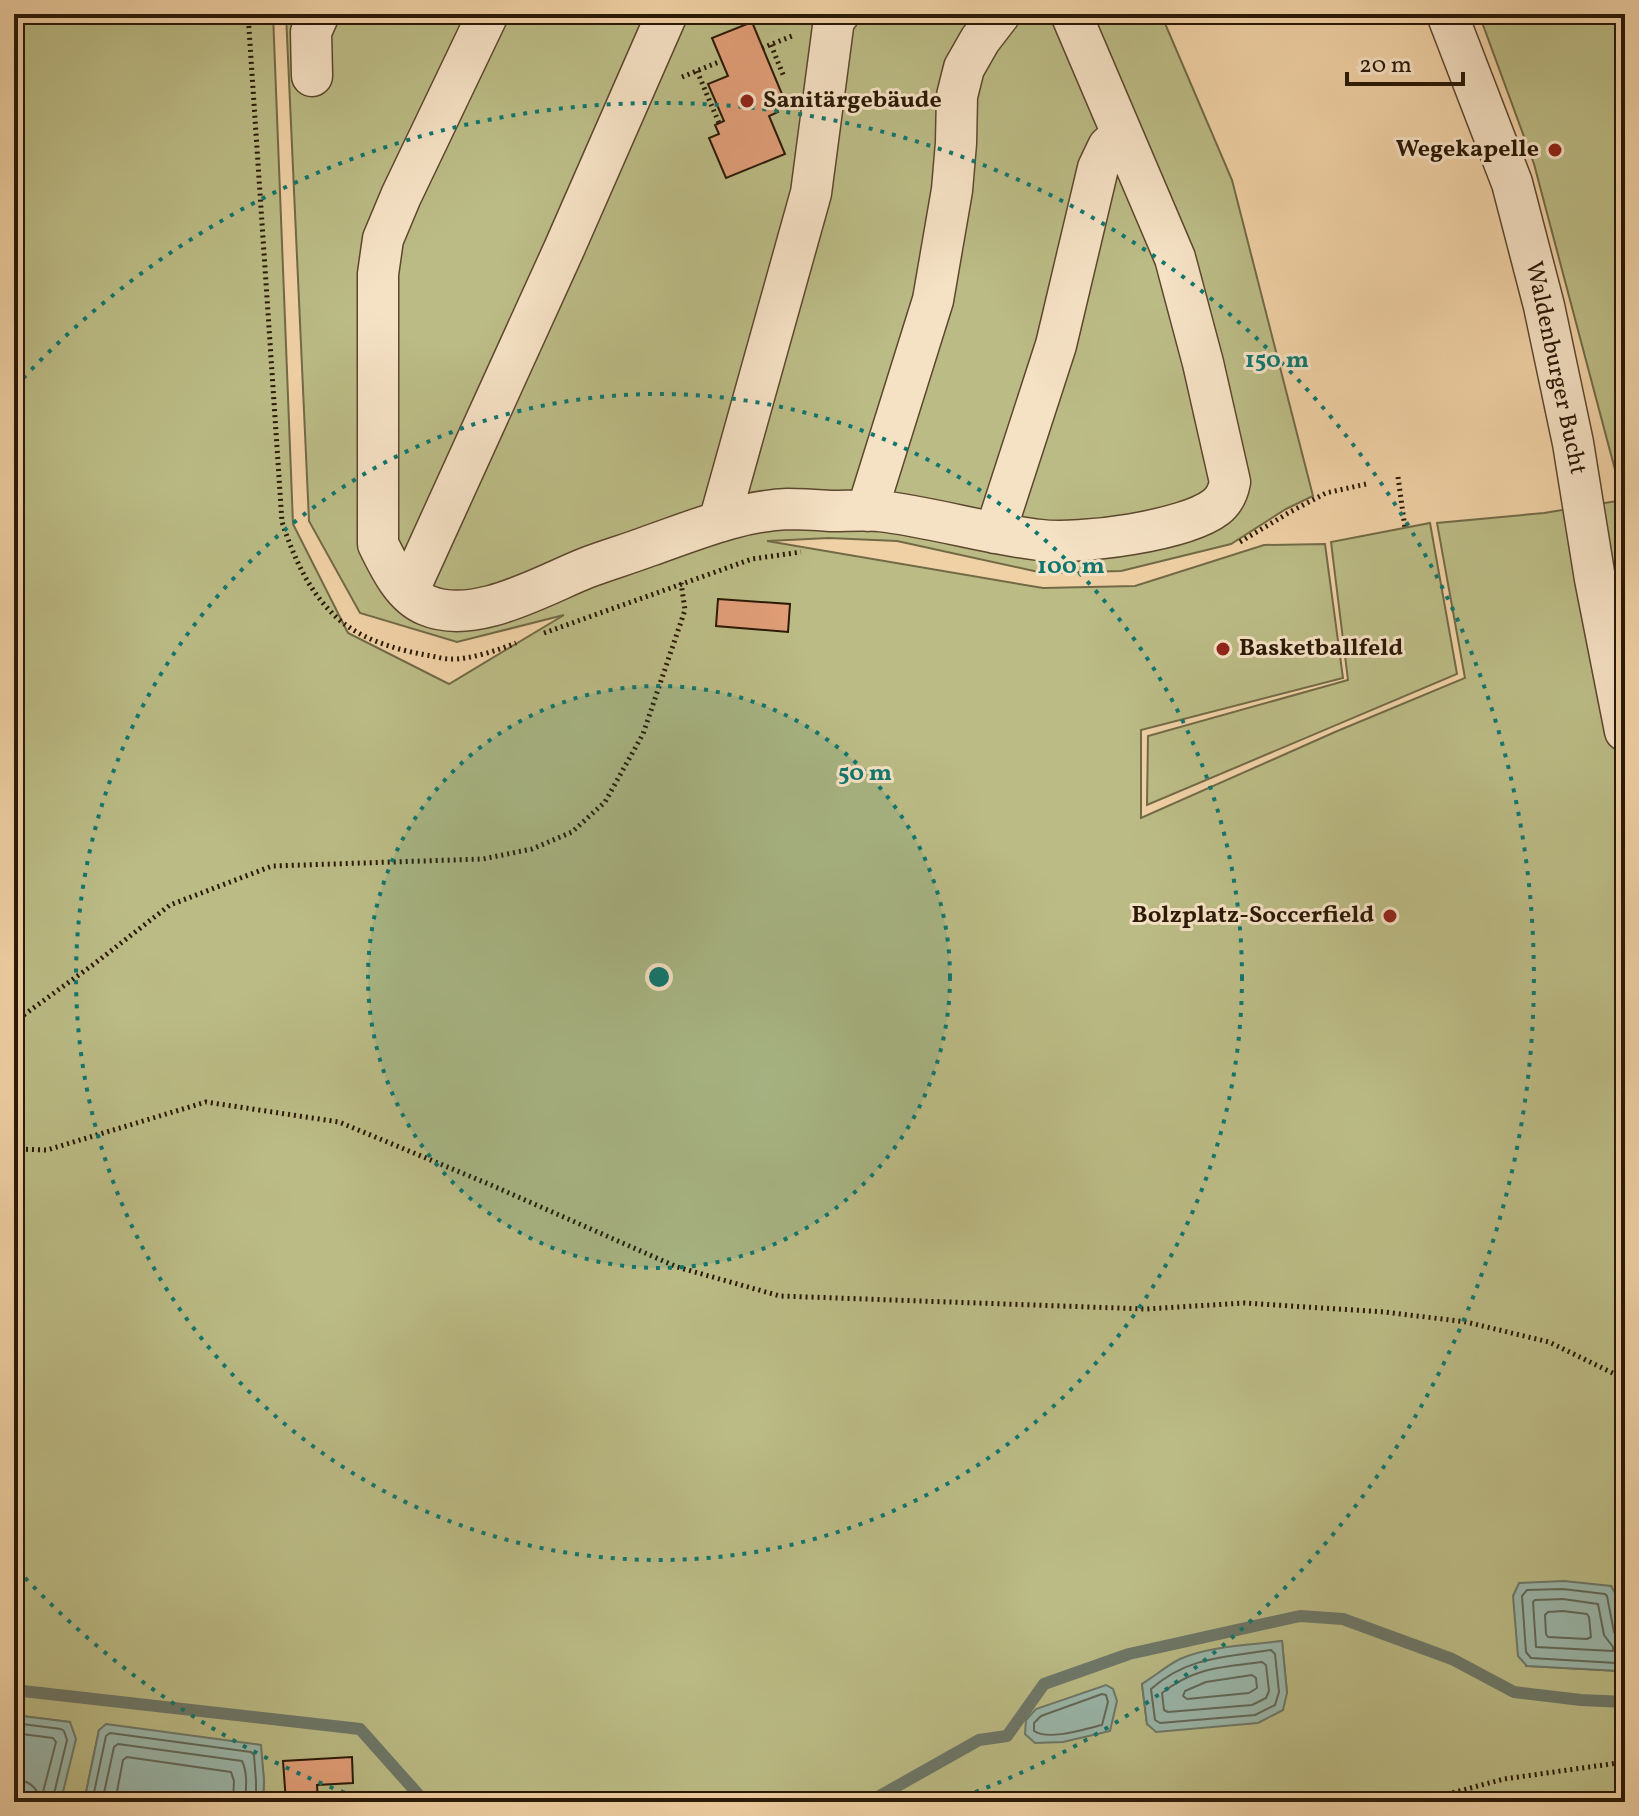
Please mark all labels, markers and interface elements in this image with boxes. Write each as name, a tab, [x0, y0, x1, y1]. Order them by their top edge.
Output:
scale bar	[1347, 36, 1463, 86]
text: 20 m	[1359, 49, 1412, 83]
place label: Sanitärgebäude	[763, 84, 942, 118]
marker: Sanitärgebäude	[738, 92, 756, 110]
place label: Wegekapelle	[1396, 133, 1539, 167]
marker: Wegekapelle	[1546, 141, 1564, 159]
street label: Waldenburger Bucht	[1516, 258, 1594, 478]
text: 150 m	[1245, 344, 1309, 378]
text: 100 m	[1037, 550, 1105, 584]
place label: Basketballfeld	[1239, 632, 1403, 666]
marker: Basketballfeld	[1214, 640, 1232, 658]
text: 50 m	[838, 757, 892, 791]
place label: Bolzplatz-Soccerfield	[1132, 899, 1374, 933]
marker: Bolzplatz-Soccerfield	[1381, 907, 1399, 925]
centre of rings	[645, 963, 673, 991]

